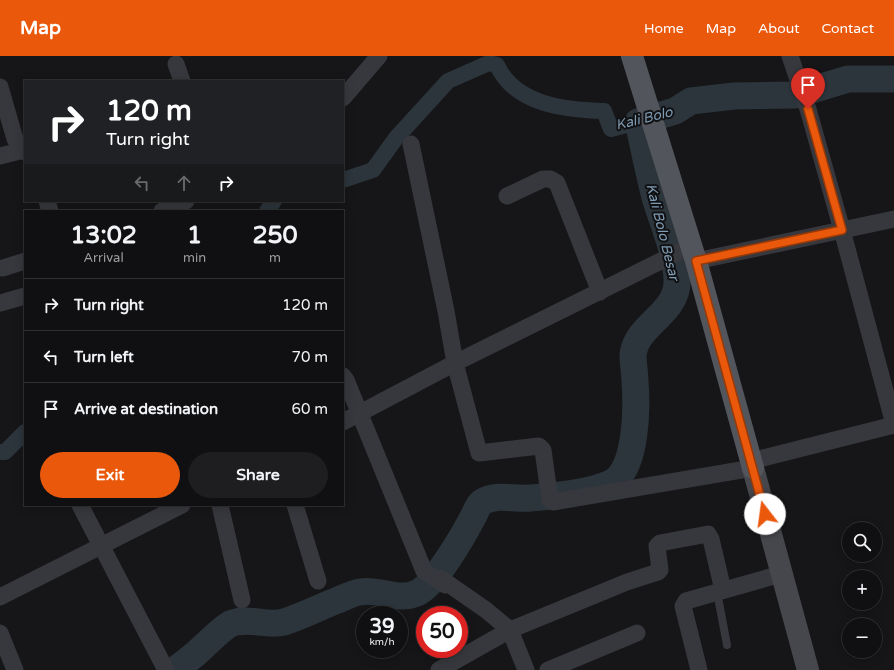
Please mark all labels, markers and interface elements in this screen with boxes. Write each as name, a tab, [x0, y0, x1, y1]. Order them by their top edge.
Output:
text: Map	[20, 17, 61, 39]
text: Home	[644, 20, 684, 37]
text: Map	[706, 20, 736, 37]
text: About	[758, 20, 800, 37]
text: Contact	[822, 20, 874, 37]
pin	[791, 68, 825, 109]
icon: arrive	[797, 74, 819, 96]
text: 120 m	[106, 94, 192, 128]
icon: right	[40, 96, 92, 148]
water label: Kali Bolo	[614, 103, 676, 134]
text: Turn right	[106, 128, 190, 150]
icon: left	[131, 172, 153, 194]
icon: ahead	[173, 172, 195, 194]
icon: right	[215, 172, 237, 194]
water label: Kali Bolo Besar	[642, 182, 683, 284]
text: 13:02	[70, 221, 137, 250]
text: 1	[187, 221, 202, 250]
text: 250	[252, 221, 298, 250]
text: Arrival	[83, 250, 124, 266]
text: min	[183, 250, 206, 266]
text: m	[269, 250, 281, 266]
icon: right	[40, 294, 62, 316]
text: Turn right	[74, 296, 144, 314]
text: 120 m	[282, 296, 328, 314]
icon: left	[40, 346, 62, 368]
text: Turn left	[74, 348, 134, 366]
text: 70 m	[291, 348, 328, 366]
icon: arrive	[40, 398, 62, 420]
text: Arrive at destination	[74, 400, 218, 418]
text: 60 m	[291, 400, 328, 418]
button: Exit	[40, 452, 180, 498]
button: Share	[188, 452, 328, 498]
position arrow	[744, 493, 786, 535]
map controls	[842, 522, 882, 658]
button: search	[842, 522, 882, 562]
button: +	[842, 570, 882, 610]
speed limit sign: 50	[416, 606, 468, 658]
text: 39	[369, 615, 395, 639]
button: −	[842, 618, 882, 658]
text: km/h	[369, 636, 395, 648]

